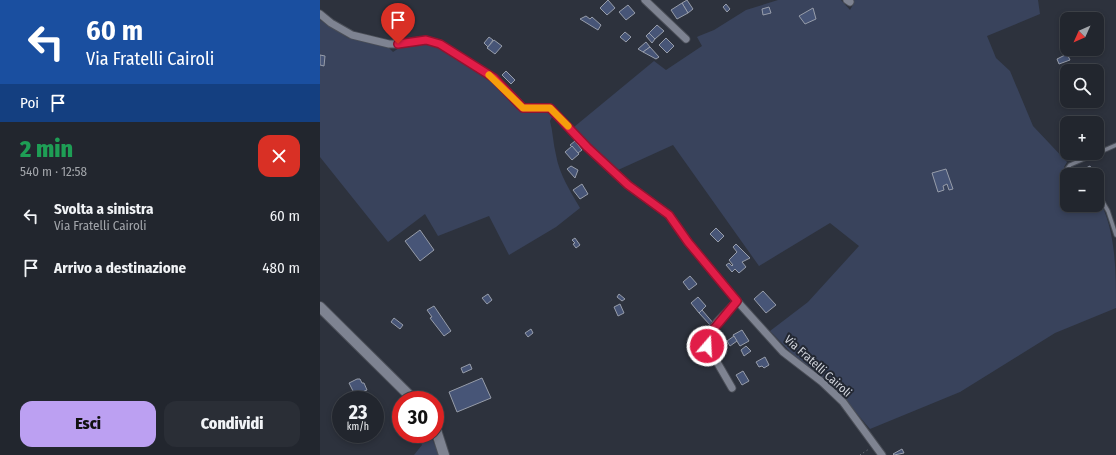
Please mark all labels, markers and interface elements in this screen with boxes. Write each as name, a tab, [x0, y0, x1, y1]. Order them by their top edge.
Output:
pin	[381, 3, 415, 44]
icon: arrive	[387, 9, 409, 31]
north arrow	[1060, 12, 1104, 56]
map controls	[1060, 12, 1104, 212]
text: 60 m	[86, 14, 143, 47]
icon: left	[20, 16, 72, 68]
text: Via Fratelli Cairoli	[86, 48, 214, 70]
button: search	[1060, 64, 1104, 108]
icon: arrive	[47, 92, 69, 114]
text: Poi	[20, 94, 39, 112]
button: +	[1060, 116, 1104, 160]
text: 2 min	[20, 135, 73, 163]
button: close	[258, 135, 300, 177]
text: 540 m · 12:58	[20, 164, 87, 179]
button: −	[1060, 168, 1104, 212]
text: Svolta a sinistra	[54, 200, 154, 218]
icon: left	[20, 205, 42, 227]
text: 60 m	[270, 207, 300, 225]
text: Via Fratelli Cairoli	[54, 218, 147, 233]
icon: arrive	[20, 257, 42, 279]
text: Arrivo a destinazione	[54, 259, 186, 277]
text: 480 m	[262, 259, 300, 277]
position arrow	[686, 325, 728, 367]
street label: Via Fratelli Cairoli	[782, 332, 854, 400]
speed limit sign: 30	[392, 391, 444, 443]
text: 23	[349, 400, 367, 424]
button: Esci	[20, 401, 156, 447]
button: Condividi	[164, 401, 300, 447]
text: km/h	[347, 421, 369, 433]

